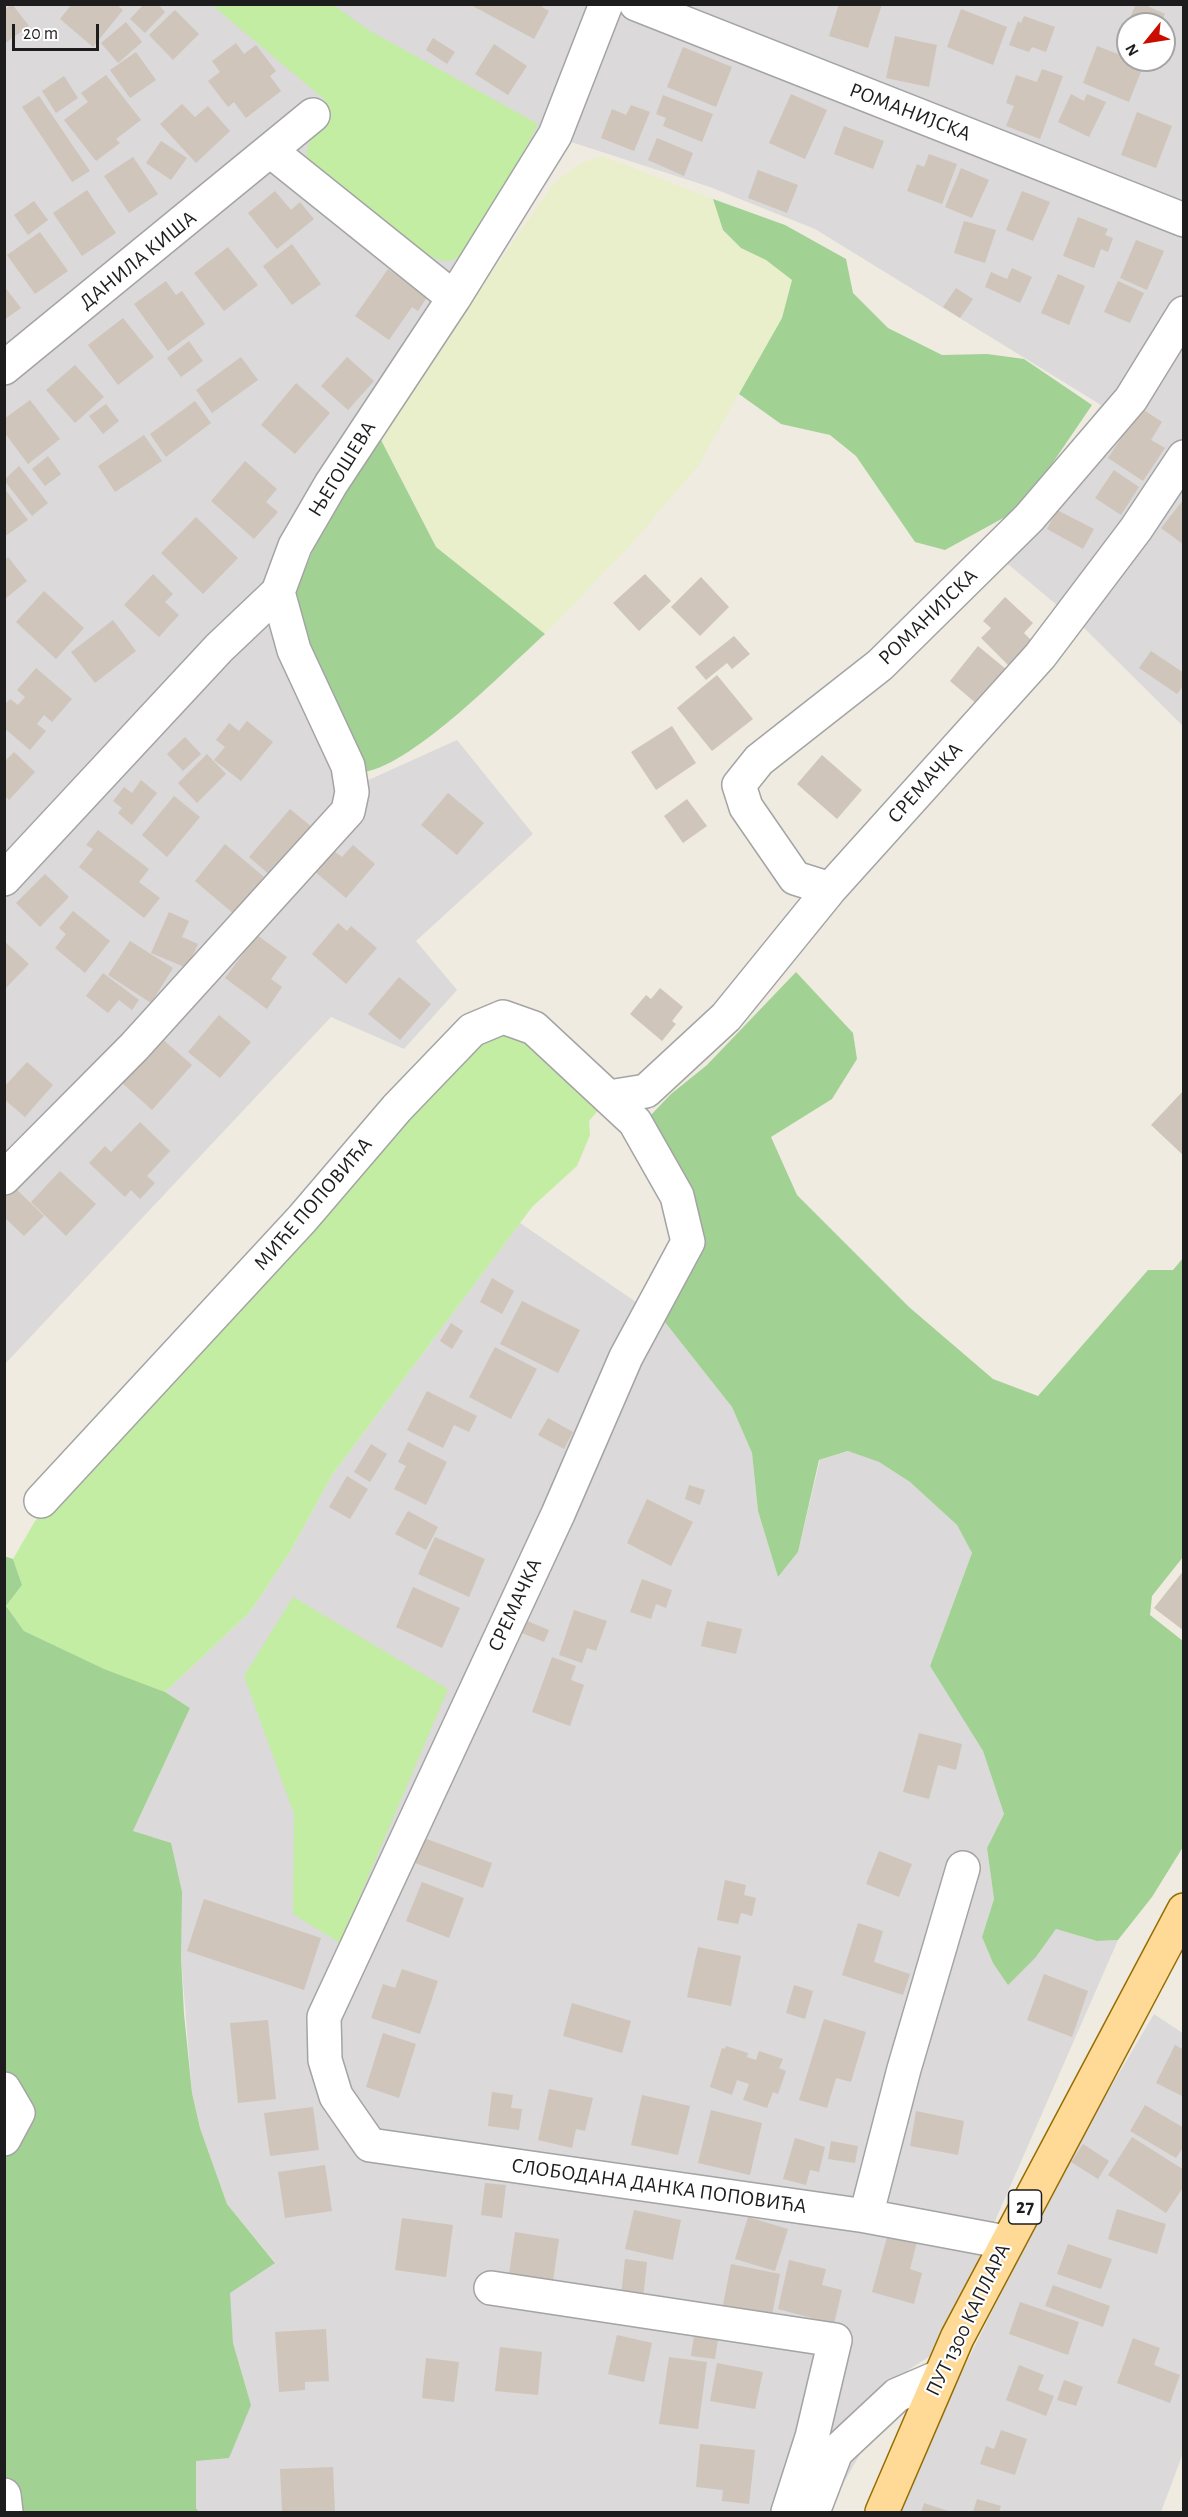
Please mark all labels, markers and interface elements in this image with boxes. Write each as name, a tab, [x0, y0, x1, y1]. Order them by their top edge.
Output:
scale bar	[15, 12, 102, 50]
north arrow	[1116, 12, 1176, 72]
text: 20 m	[23, 25, 58, 43]
text: N	[1122, 41, 1142, 59]
street label: РОМАНИЈСКА	[846, 77, 974, 147]
street label: ДАНИЛА КИША	[74, 205, 202, 315]
street label: ЊЕГОШЕВА	[303, 416, 381, 522]
street label: РОМАНИЈСКА	[873, 563, 983, 671]
street label: СРЕМАЧКА	[882, 737, 968, 829]
street label: МИЋЕ ПОПОВИЋА	[248, 1132, 378, 1276]
street label: СРЕМАЧКА	[482, 1554, 548, 1656]
street label: СЛОБОДАНА ДАНКА ПОПОВИЋА	[510, 2153, 808, 2219]
road number: 27	[1008, 2190, 1042, 2224]
street label: ПУТ 1300 КАПЛАРА	[920, 2240, 1016, 2400]

